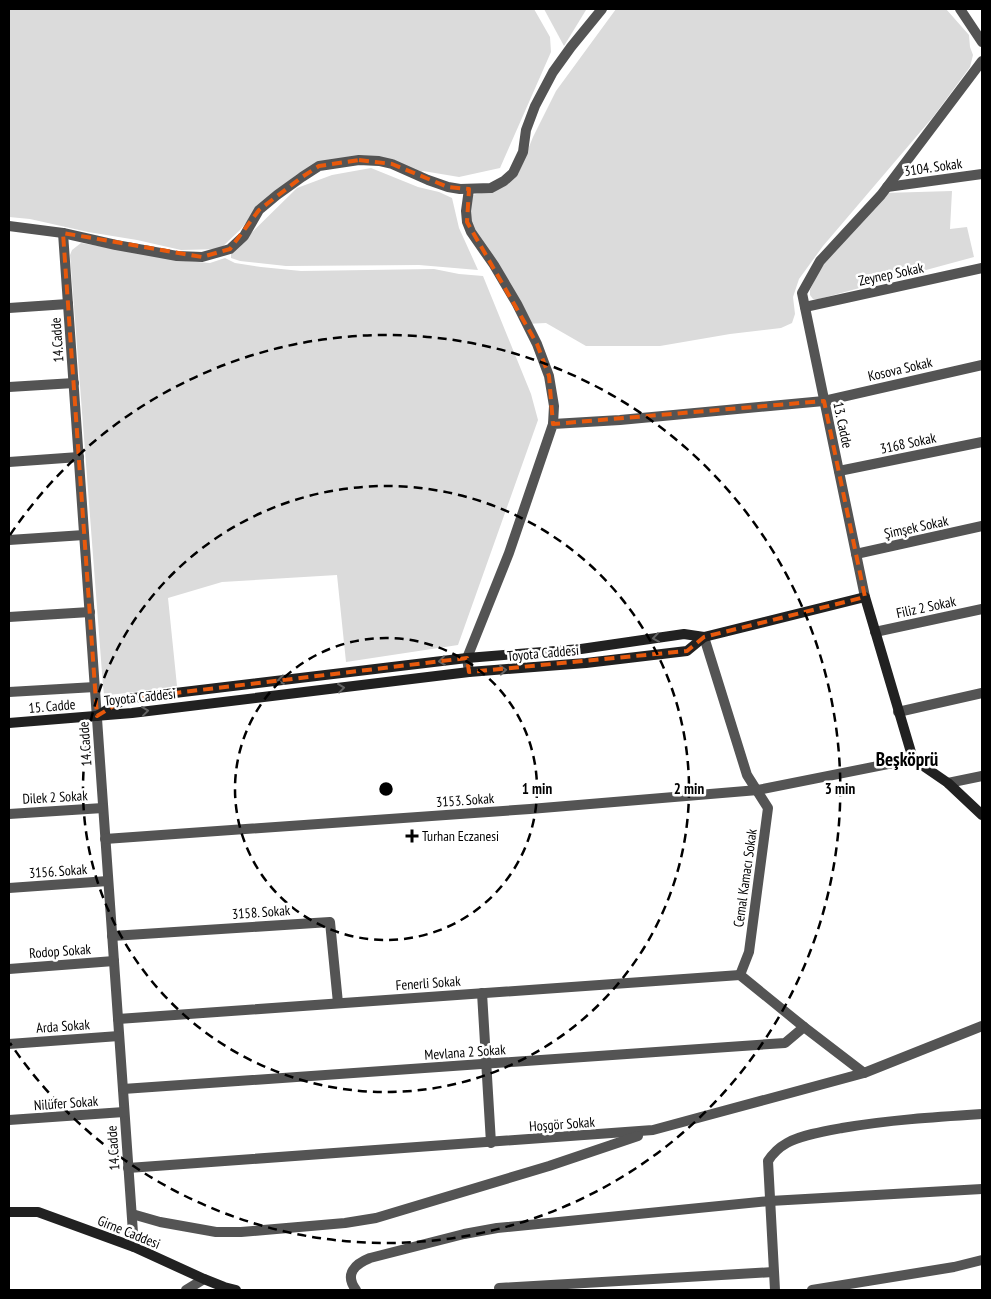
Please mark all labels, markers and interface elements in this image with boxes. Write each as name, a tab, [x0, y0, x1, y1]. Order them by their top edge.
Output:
street label: 3104. Sokak	[903, 154, 964, 180]
street label: Zeynep Sokak	[857, 258, 926, 290]
street label: 14.Cadde	[46, 317, 68, 363]
street label: Kosova Sokak	[866, 353, 935, 385]
street label: 13. Cadde	[829, 400, 857, 450]
street label: 3168 Sokak	[878, 428, 938, 458]
street label: Şimşek Sokak	[882, 511, 950, 543]
street label: Filiz 2 Sokak	[895, 592, 958, 622]
one-way arrow	[651, 633, 660, 643]
street label: Toyota Caddesi	[506, 641, 580, 665]
one-way arrow	[438, 655, 446, 666]
one-way arrow	[499, 664, 507, 675]
one-way arrow	[276, 674, 284, 685]
one-way arrow	[338, 683, 346, 694]
street label: Toyota Caddesi	[103, 684, 177, 710]
street label: 15. Cadde	[28, 695, 76, 717]
one-way arrow	[142, 706, 150, 717]
street label: 14.Cadde	[74, 721, 96, 767]
district label: Beşköprü	[876, 747, 938, 771]
text: 1 min	[522, 779, 552, 798]
text: 2 min	[674, 779, 704, 798]
text: 3 min	[825, 779, 855, 798]
centre of rings	[377, 780, 395, 798]
street label: Dilek 2 Sokak	[22, 786, 89, 808]
street label: 3153. Sokak	[435, 789, 495, 811]
place label: Turhan Eczanesi	[422, 827, 499, 845]
street label: Cemal Kamacı Sokak	[729, 827, 761, 928]
marker: Turhan Eczanesi	[406, 830, 418, 842]
street label: 3156. Sokak	[28, 860, 88, 882]
street label: 3158. Sokak	[231, 901, 291, 923]
street label: Rodop Sokak	[28, 940, 92, 962]
street label: Fenerli Sokak	[395, 972, 462, 994]
street label: Arda Sokak	[36, 1015, 91, 1037]
street label: Mevlana 2 Sokak	[424, 1040, 507, 1064]
street label: Nilüfer Sokak	[33, 1092, 99, 1114]
street label: Hoşgör Sokak	[529, 1113, 596, 1135]
street label: 14.Cadde	[102, 1125, 124, 1171]
street label: Girne Caddesi	[95, 1211, 163, 1253]

